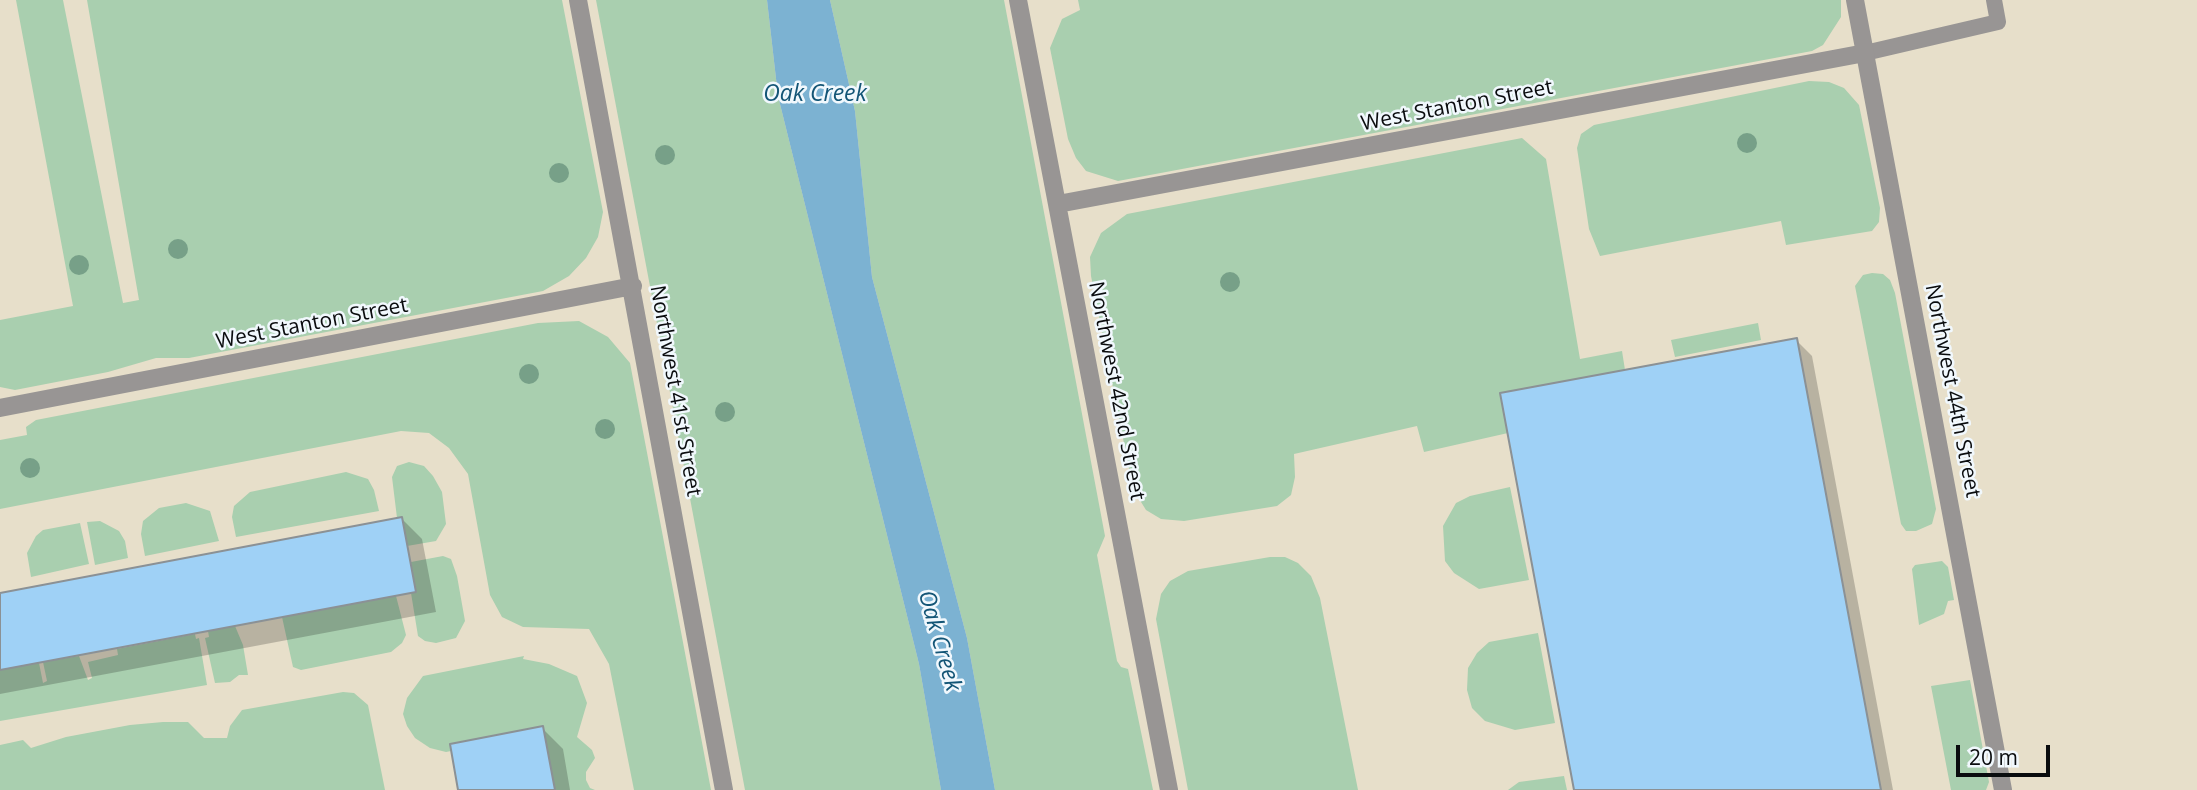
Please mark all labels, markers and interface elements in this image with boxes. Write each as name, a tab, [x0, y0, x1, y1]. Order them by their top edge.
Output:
street label: West Stanton Street	[1359, 75, 1555, 137]
water label: Oak Creek	[763, 80, 867, 108]
street label: Northwest 42nd Street	[1082, 280, 1150, 502]
street label: Northwest 44th Street	[1919, 282, 1985, 500]
street label: Northwest 41st Street	[644, 283, 706, 499]
street label: West Stanton Street	[214, 293, 410, 355]
water label: Oak Creek	[911, 587, 967, 695]
scale bar	[1959, 730, 2054, 774]
text: 20 m	[1969, 743, 2018, 771]

